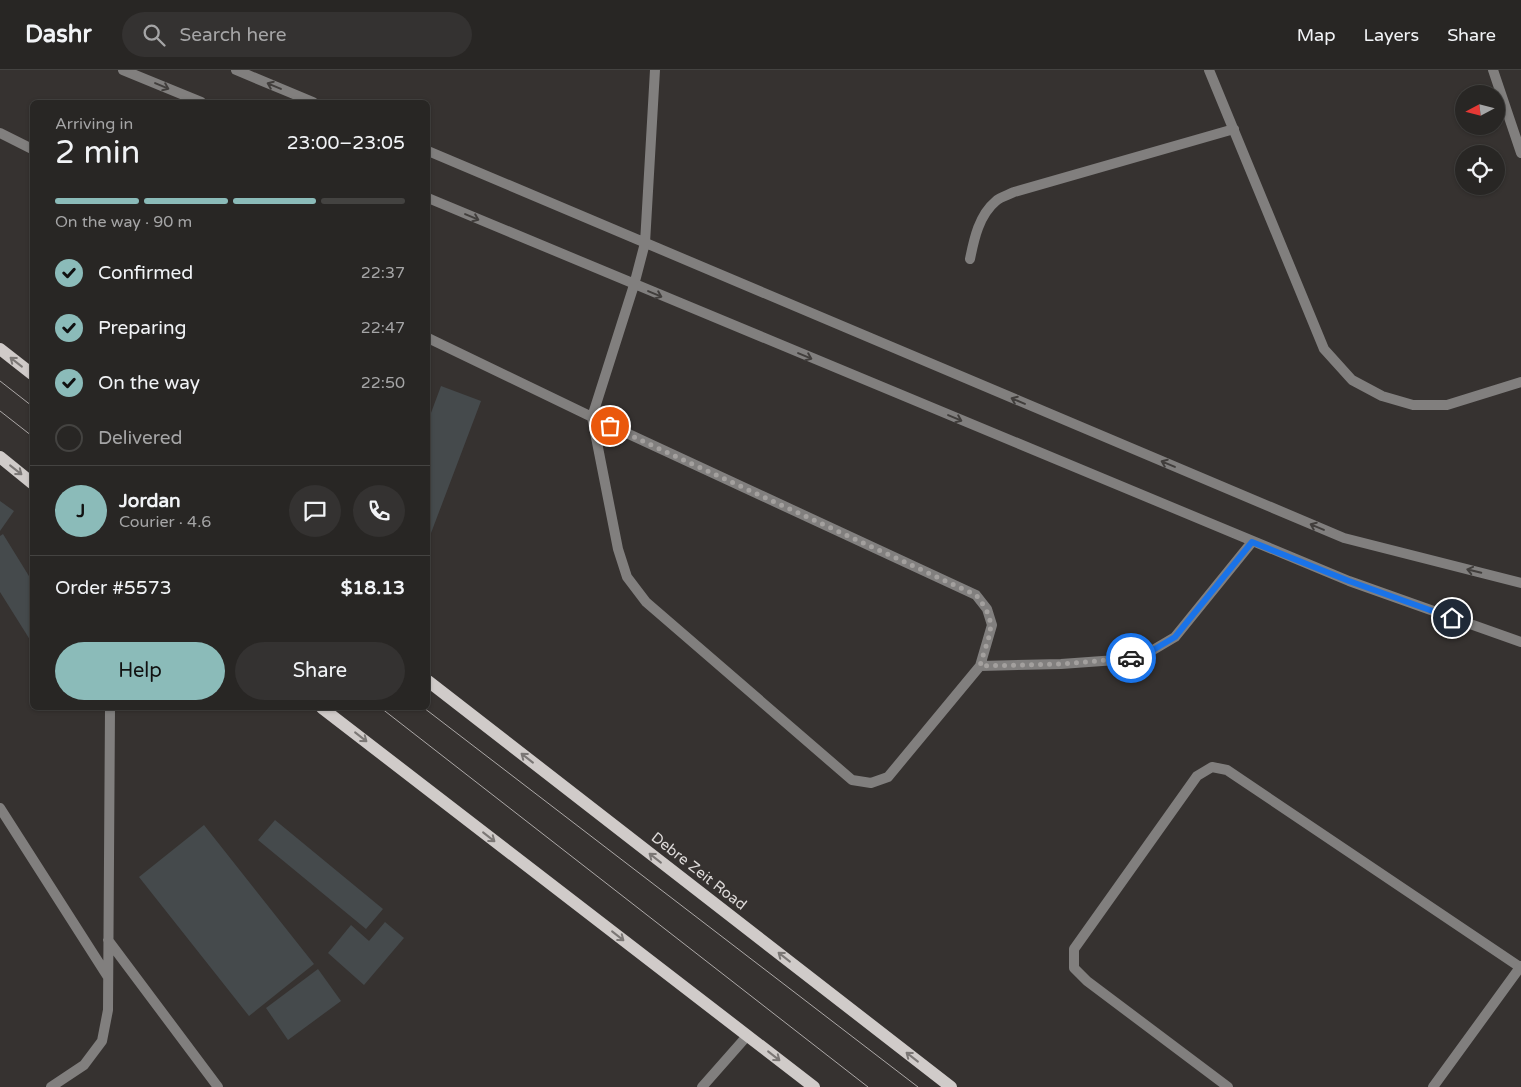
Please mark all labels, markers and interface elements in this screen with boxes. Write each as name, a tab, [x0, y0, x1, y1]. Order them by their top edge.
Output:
search box	[122, 12, 472, 57]
text: Dashr	[25, 20, 92, 49]
icon: search	[140, 21, 168, 49]
text: Search here	[180, 24, 286, 46]
text: Map	[1297, 24, 1336, 46]
text: Layers	[1364, 24, 1419, 46]
text: Share	[1447, 24, 1496, 46]
one-way arrow	[267, 81, 282, 91]
one-way arrow	[154, 82, 169, 92]
north arrow	[1455, 85, 1505, 135]
map controls	[1455, 85, 1505, 195]
text: Arriving in	[55, 114, 133, 134]
text: 23:00–23:05	[287, 132, 405, 154]
text: 2 min	[55, 134, 140, 172]
button: locate	[1455, 145, 1505, 195]
text: On the way · 90 m	[55, 212, 192, 232]
one-way arrow	[464, 213, 479, 223]
icon: check	[55, 259, 83, 287]
text: Confirmed	[98, 262, 193, 284]
text: 22:37	[361, 263, 405, 283]
one-way arrow	[647, 289, 662, 299]
icon: check	[55, 314, 83, 342]
text: Preparing	[98, 317, 187, 339]
text: 22:47	[361, 318, 405, 338]
one-way arrow	[797, 352, 812, 361]
one-way arrow	[10, 356, 23, 367]
icon: check	[55, 369, 83, 397]
text: On the way	[98, 372, 200, 394]
text: 22:50	[361, 373, 405, 393]
one-way arrow	[1011, 396, 1026, 406]
pin	[589, 405, 631, 447]
icon: bag	[596, 412, 624, 440]
one-way arrow	[947, 414, 962, 424]
text: Delivered	[98, 427, 183, 449]
one-way arrow	[1161, 459, 1176, 469]
one-way arrow	[9, 464, 22, 475]
button: chat	[289, 485, 341, 537]
button: phone	[353, 485, 405, 537]
text: Jordan	[119, 490, 181, 512]
text: J	[77, 500, 85, 522]
text: Courier · 4.6	[119, 512, 211, 532]
one-way arrow	[1310, 522, 1325, 532]
one-way arrow	[1466, 566, 1482, 575]
text: Order #5573	[55, 577, 172, 599]
text: $18.13	[341, 577, 405, 599]
pin	[1431, 597, 1473, 639]
icon: home	[1438, 604, 1466, 632]
courier	[1106, 633, 1156, 683]
button: Help	[55, 642, 225, 700]
button: Share	[235, 642, 405, 700]
icon: car	[1117, 644, 1145, 672]
one-way arrow	[354, 732, 367, 743]
one-way arrow	[521, 753, 534, 764]
street label: Debre Zeit Road	[648, 828, 750, 914]
one-way arrow	[482, 831, 495, 842]
one-way arrow	[649, 852, 662, 863]
one-way arrow	[611, 930, 624, 941]
one-way arrow	[778, 952, 791, 963]
one-way arrow	[767, 1051, 780, 1062]
one-way arrow	[905, 1052, 919, 1062]

